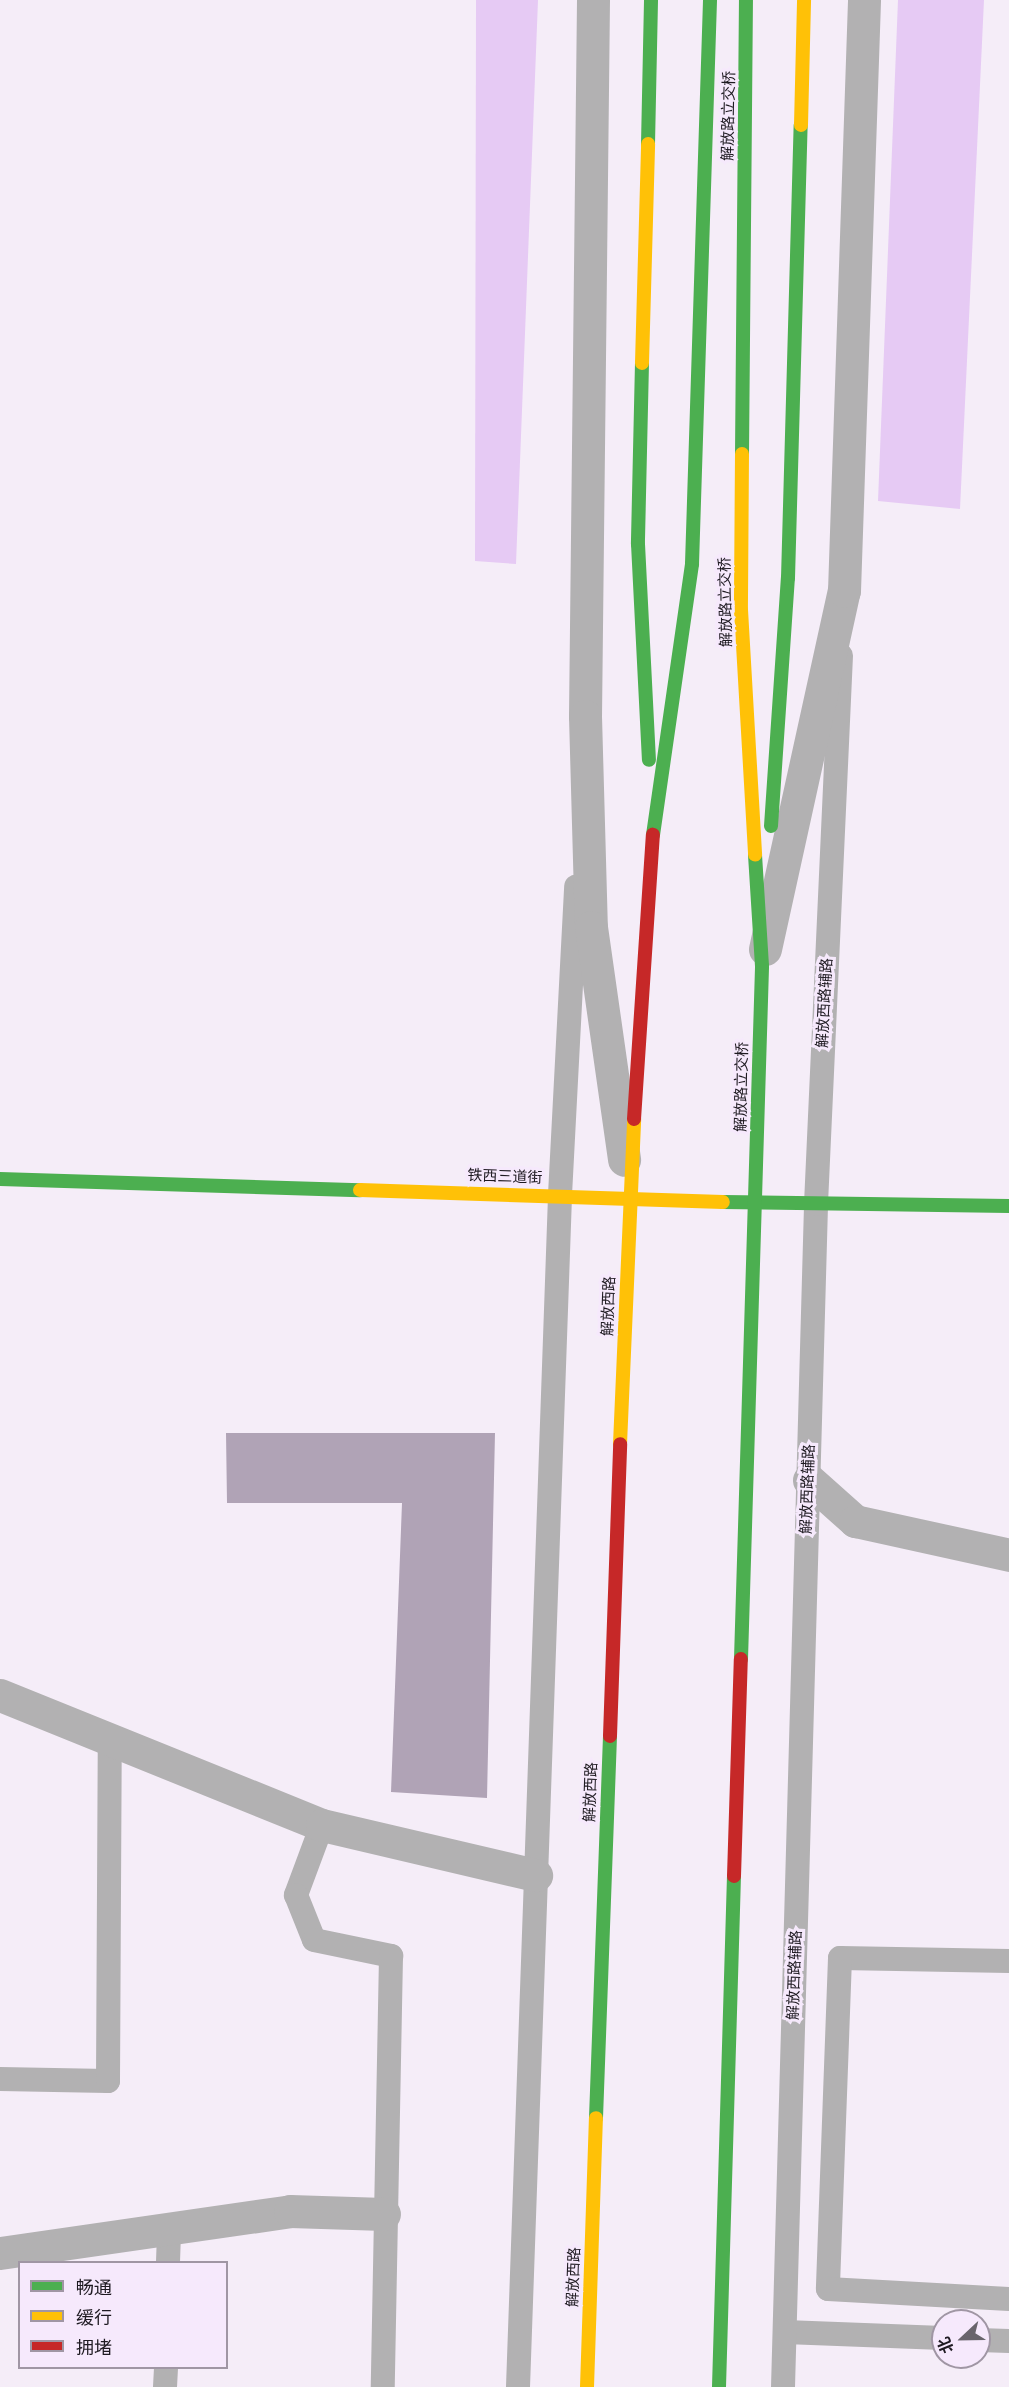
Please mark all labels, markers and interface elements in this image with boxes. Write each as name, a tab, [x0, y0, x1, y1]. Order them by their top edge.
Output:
street label: 解放路立交桥	[719, 71, 739, 161]
street label: 解放路立交桥	[716, 557, 736, 647]
street label: 解放西路辅路	[814, 958, 836, 1048]
street label: 解放路立交桥	[732, 1042, 752, 1132]
street label: 铁西三道街	[467, 1167, 543, 1187]
street label: 解放西路	[599, 1276, 619, 1336]
street label: 解放西路辅路	[797, 1444, 819, 1534]
street label: 解放西路	[581, 1762, 601, 1822]
street label: 解放西路辅路	[784, 1930, 806, 2020]
street label: 解放西路	[564, 2247, 584, 2307]
legend	[18, 2261, 228, 2369]
text: 畅通	[76, 2277, 112, 2298]
text: 缓行	[76, 2307, 112, 2328]
north arrow	[931, 2309, 991, 2369]
text: 北	[934, 2334, 958, 2356]
text: 拥堵	[76, 2337, 112, 2358]

